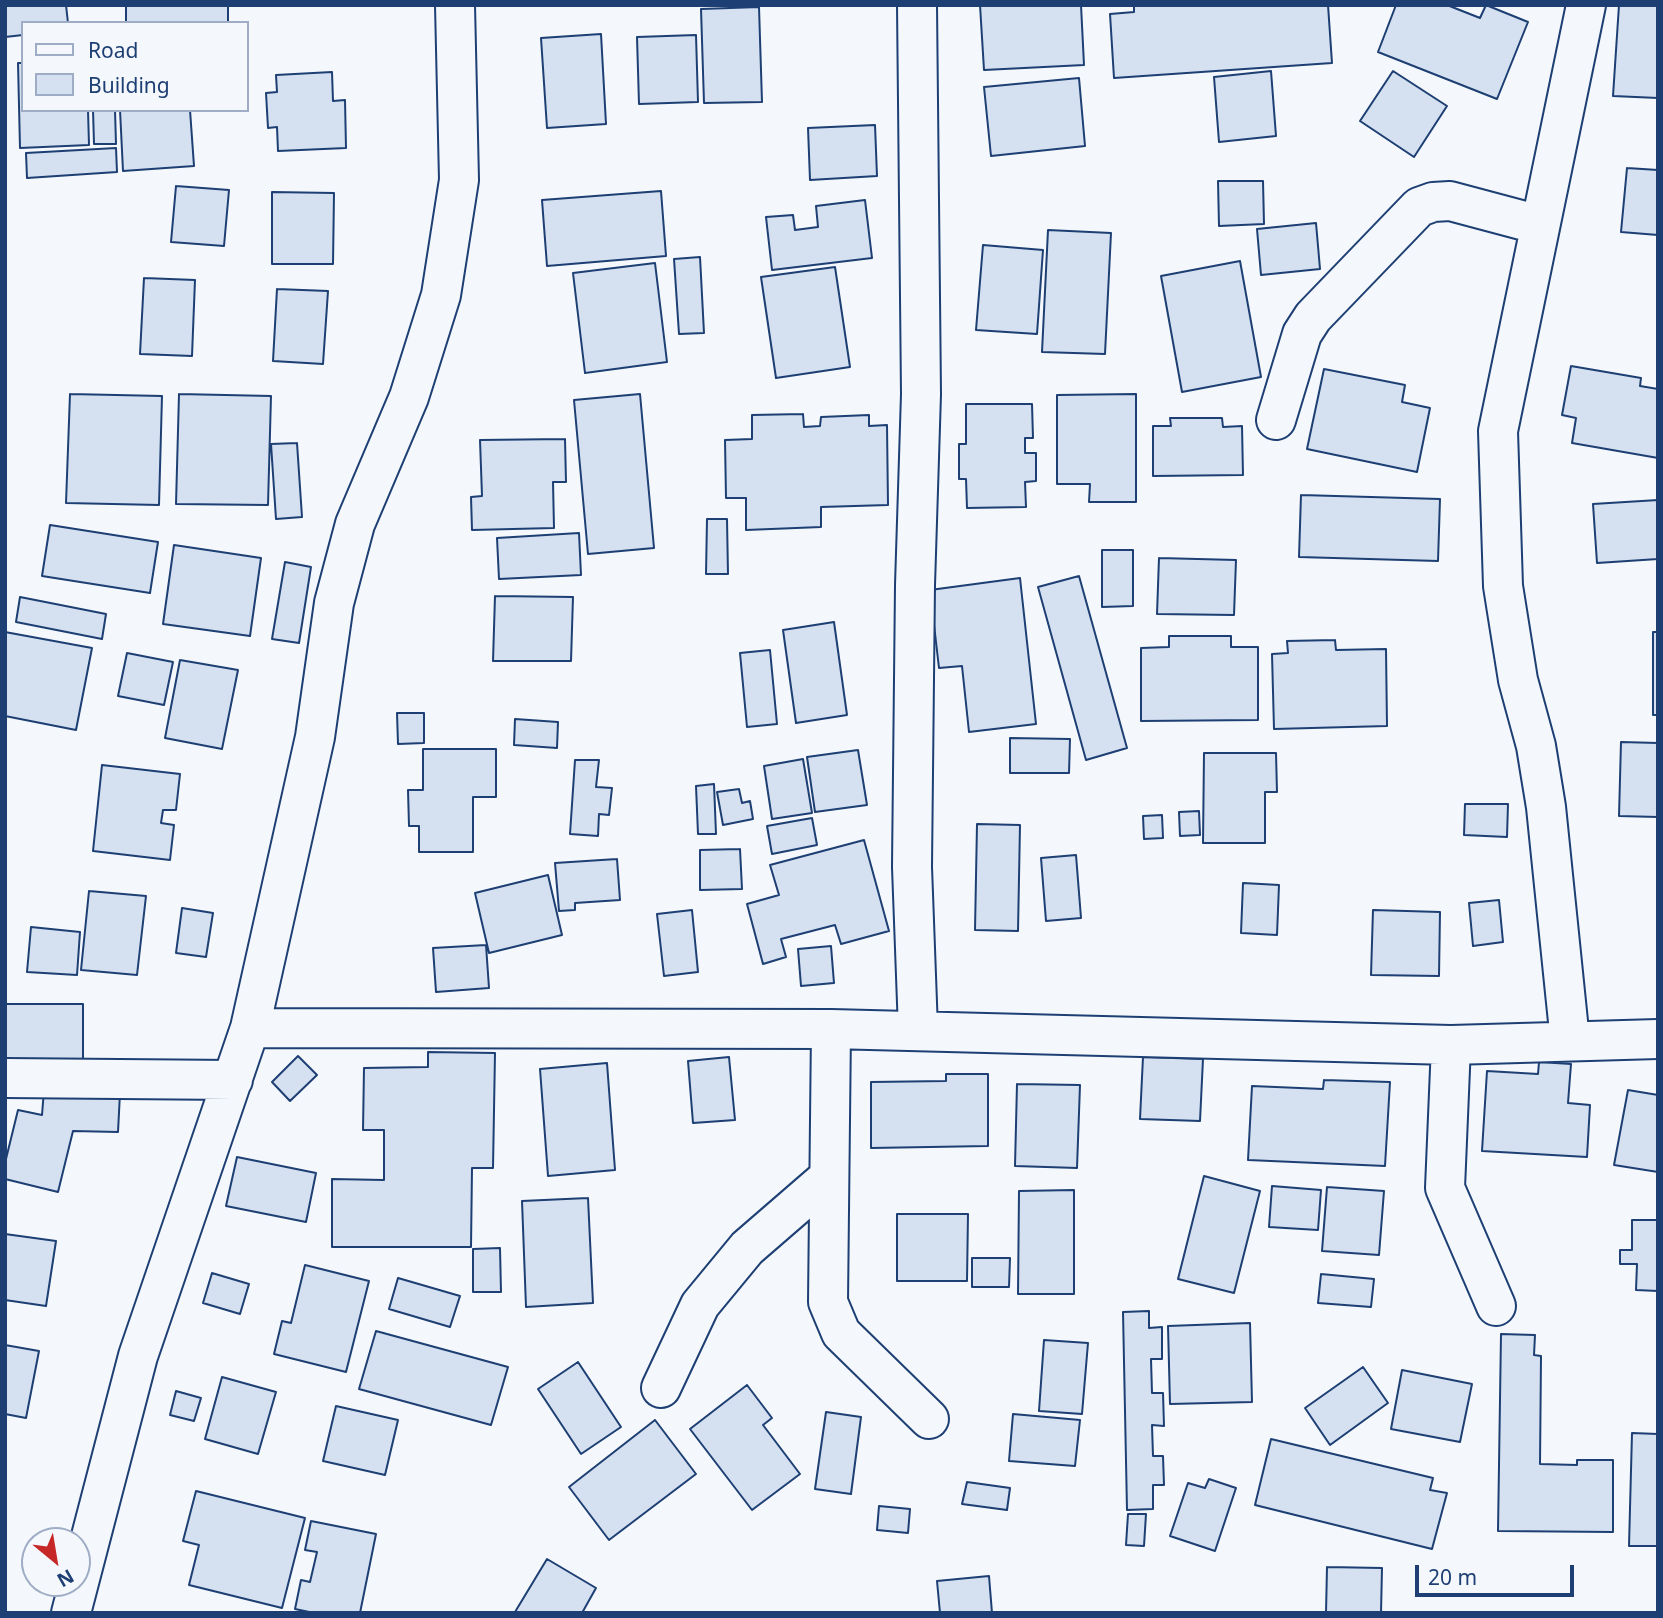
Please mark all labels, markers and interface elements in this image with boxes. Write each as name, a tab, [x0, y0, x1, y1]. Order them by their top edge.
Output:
legend	[21, 21, 248, 112]
text: Road	[88, 36, 138, 64]
text: Building	[88, 71, 170, 99]
north arrow	[21, 1527, 91, 1597]
scale bar	[1418, 1552, 1577, 1596]
text: N	[52, 1563, 79, 1594]
text: 20 m	[1428, 1563, 1477, 1591]

